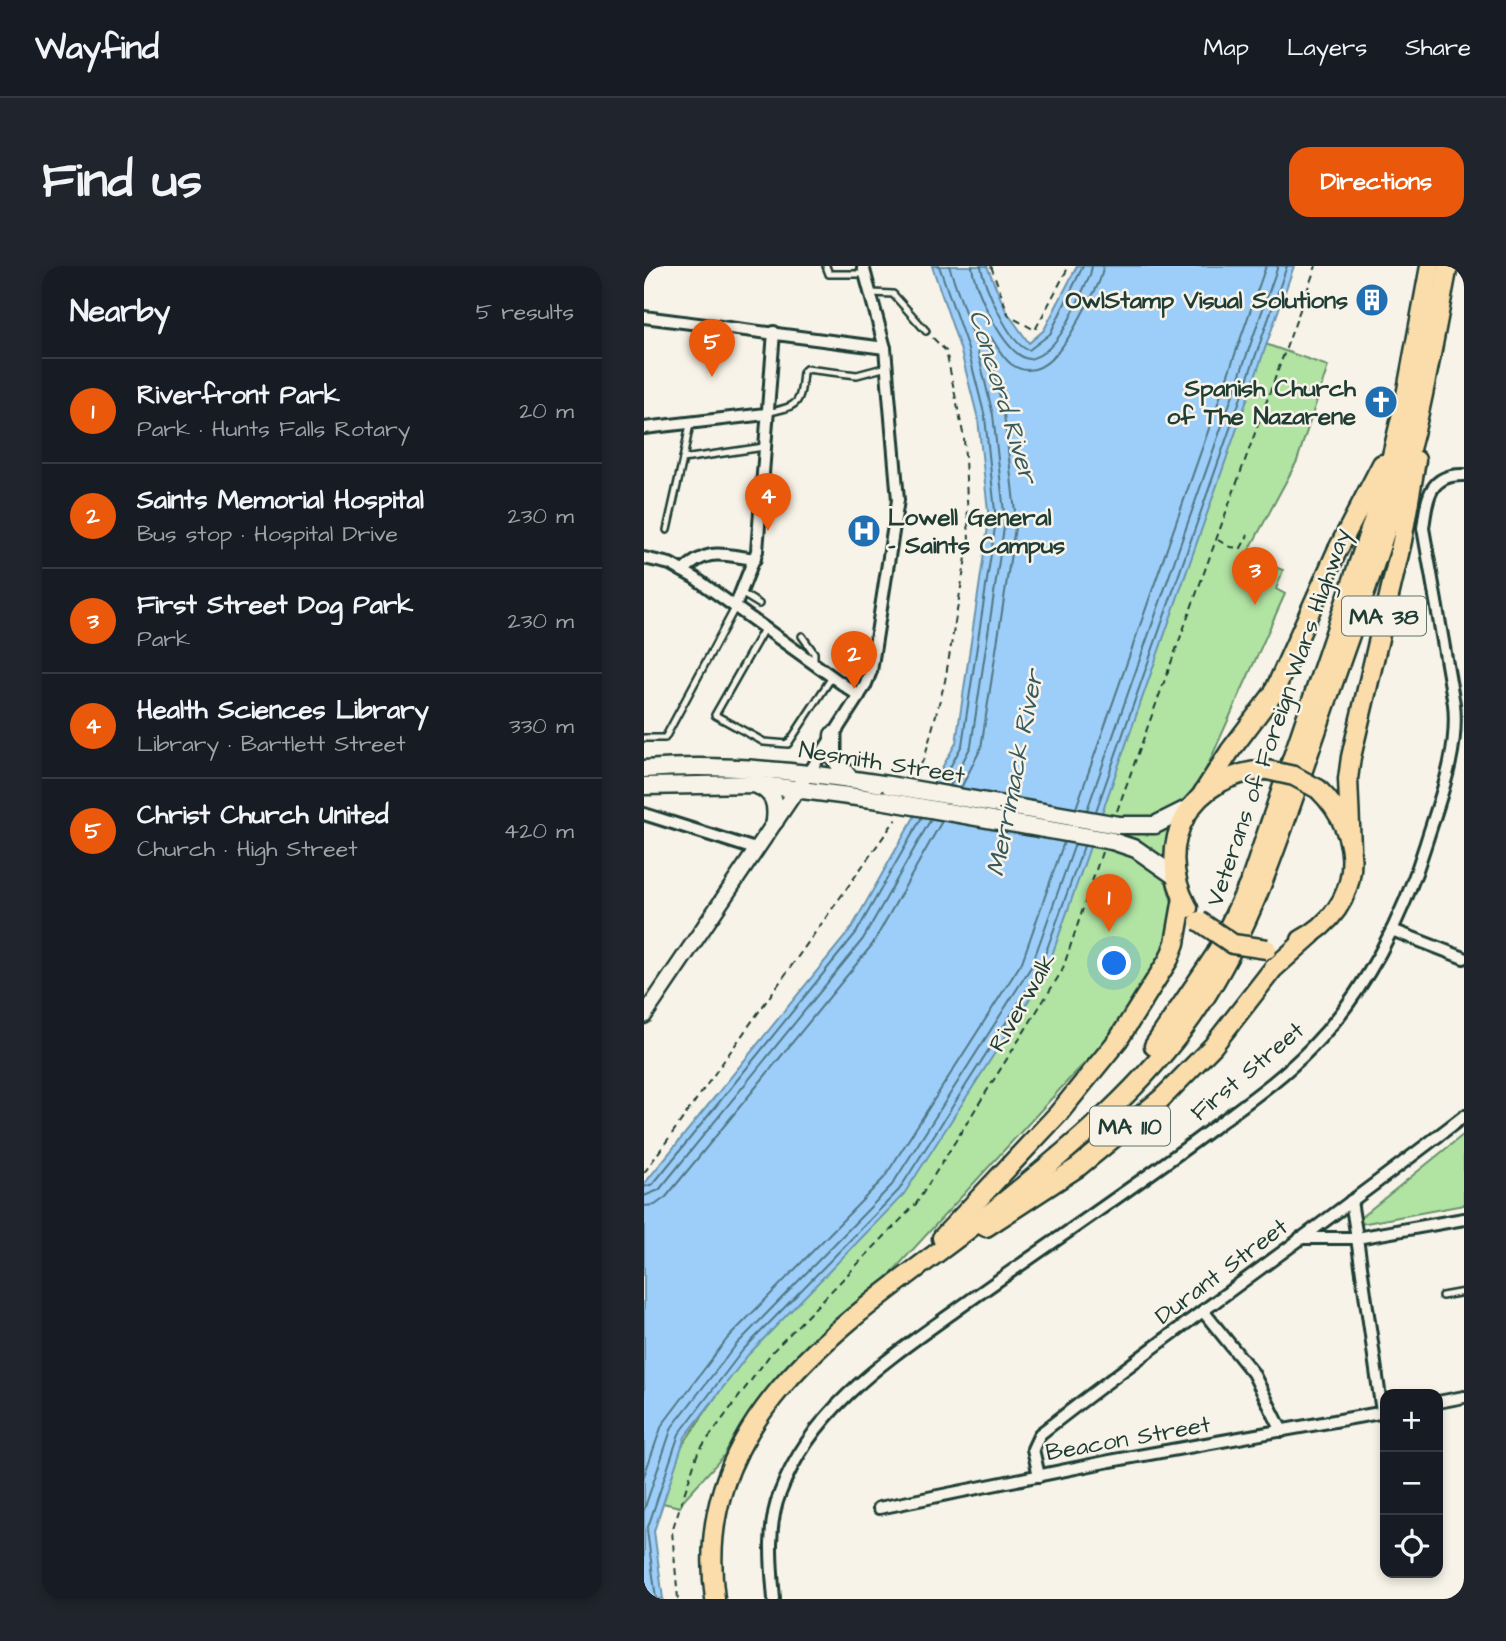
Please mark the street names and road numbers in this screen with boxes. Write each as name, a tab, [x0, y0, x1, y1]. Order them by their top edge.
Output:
street label: Veterans of Foreign Wars Highway	[1198, 524, 1361, 911]
road number: MA 38	[1342, 596, 1426, 636]
street label: Nesmith Street	[796, 733, 968, 793]
street label: Riverwalk	[981, 946, 1065, 1058]
street label: First Street	[1184, 1014, 1312, 1129]
road number: MA 110	[1090, 1106, 1170, 1146]
street label: Durant Street	[1148, 1210, 1295, 1333]
street label: Beacon Street	[1043, 1408, 1213, 1470]

